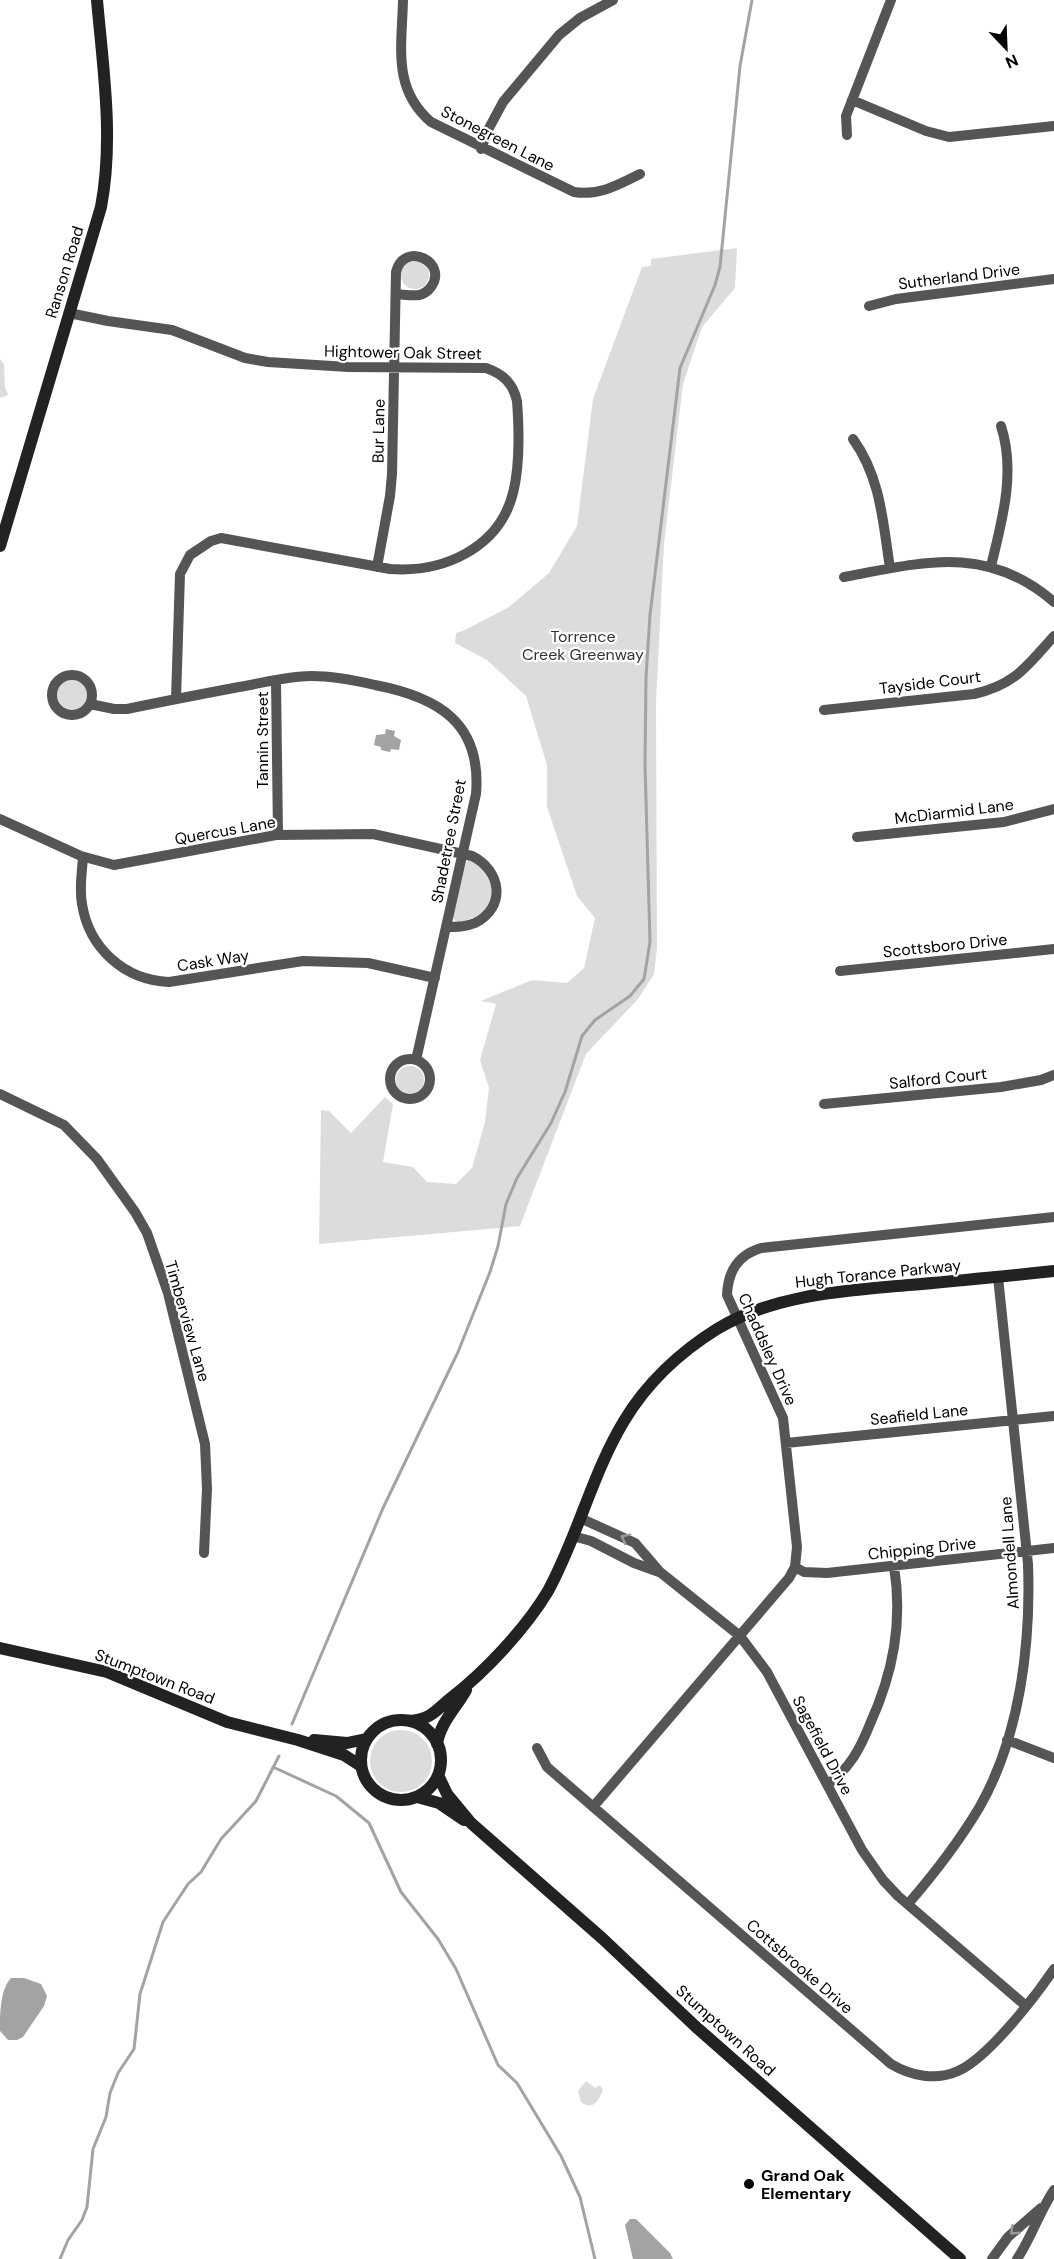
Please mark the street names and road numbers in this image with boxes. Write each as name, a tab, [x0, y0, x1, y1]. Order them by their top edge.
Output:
street label: Stonegreen Lane	[437, 101, 558, 176]
street label: Ranson Road	[40, 223, 88, 321]
street label: Sutherland Drive	[897, 259, 1021, 294]
street label: Hightower Oak Street	[324, 341, 482, 364]
street label: Bur Lane	[367, 399, 390, 463]
street label: Tayside Court	[878, 666, 982, 699]
street label: Tannin Street	[252, 691, 273, 789]
street label: Shadetree Street	[426, 777, 471, 905]
street label: McDiarmid Lane	[893, 794, 1015, 829]
street label: Quercus Lane	[173, 811, 277, 850]
street label: Scottsboro Drive	[882, 929, 1008, 962]
street label: Cask Way	[176, 944, 251, 977]
street label: Salford Court	[888, 1063, 988, 1094]
street label: Hugh Torance Parkway	[794, 1254, 962, 1293]
street label: Timberview Lane	[160, 1258, 215, 1384]
street label: Chaddsley Drive	[733, 1290, 802, 1409]
street label: Seafield Lane	[869, 1399, 969, 1430]
street label: Almondell Lane	[995, 1496, 1024, 1610]
street label: Chipping Drive	[867, 1532, 977, 1565]
street label: Stumptown Road	[92, 1644, 218, 1709]
street label: Sagefield Drive	[788, 1692, 858, 1799]
street label: Cottsbrooke Drive	[742, 1914, 857, 2018]
street label: Stumptown Road	[672, 1980, 780, 2081]

